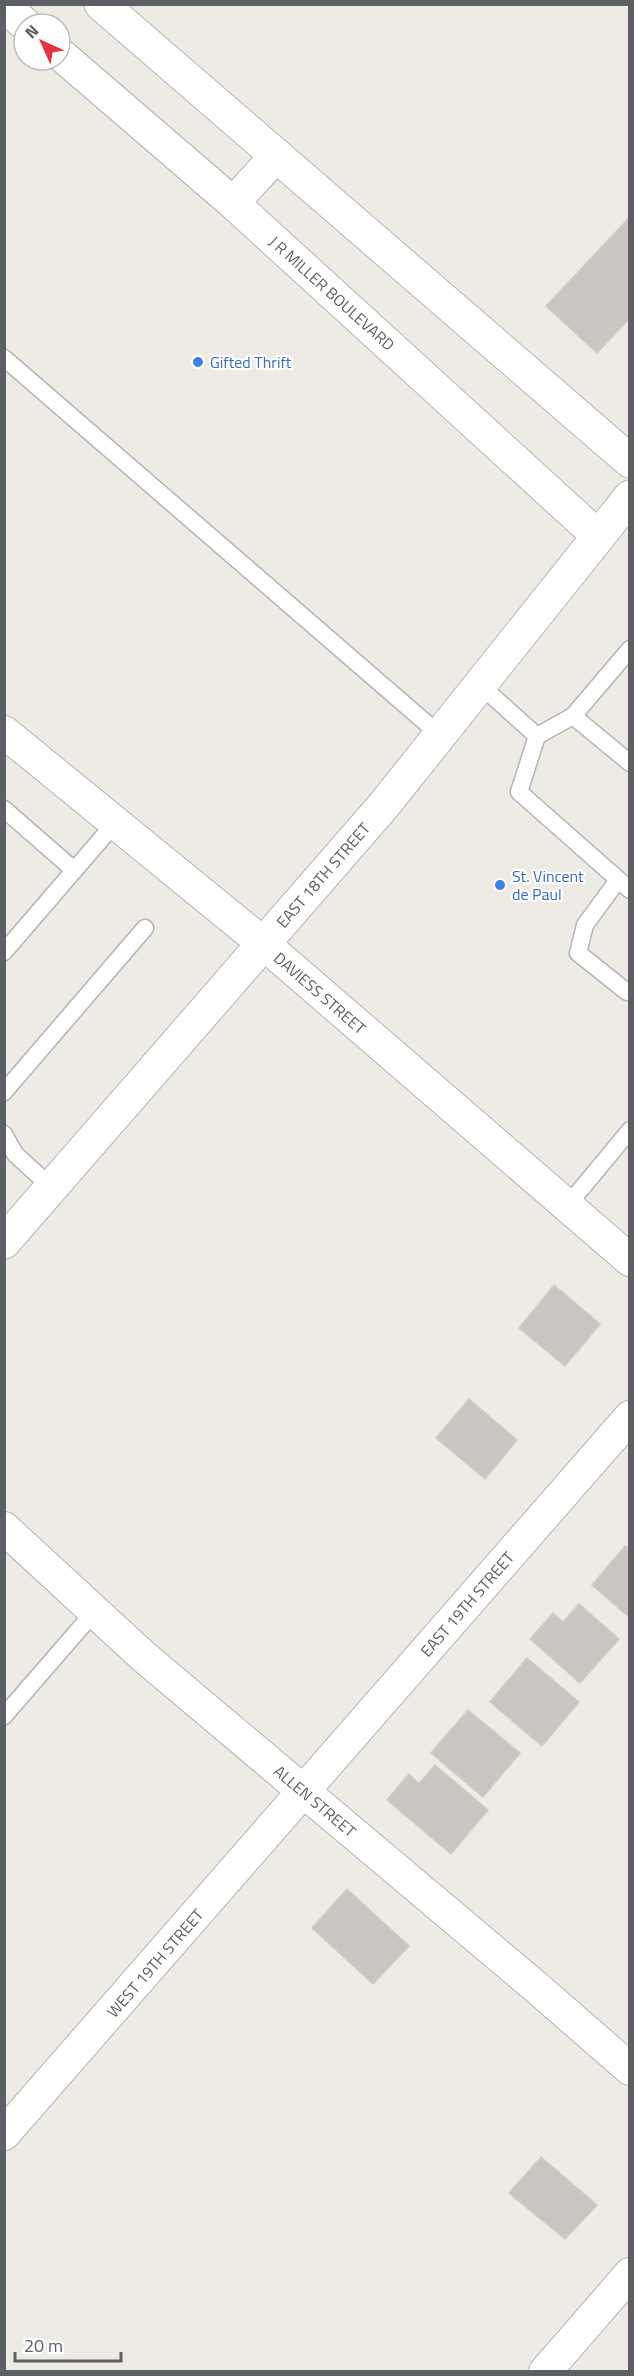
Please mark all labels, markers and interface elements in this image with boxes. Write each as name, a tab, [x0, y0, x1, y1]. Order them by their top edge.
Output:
north arrow	[12, 12, 72, 72]
text: N	[19, 19, 44, 44]
street label: J R MILLER BOULEVARD	[264, 230, 400, 356]
place label: Gifted Thrift	[210, 350, 292, 374]
marker: Gifted Thrift	[191, 355, 205, 369]
street label: EAST 18TH STREET	[270, 817, 376, 933]
place label: St. Vincent de Paul	[512, 864, 584, 906]
marker: St. Vincent de Paul	[493, 878, 507, 892]
street label: DAVIESS STREET	[269, 946, 372, 1040]
street label: EAST 19TH STREET	[414, 1546, 520, 1662]
street label: ALLEN STREET	[269, 1759, 362, 1843]
street label: WEST 19TH STREET	[101, 1903, 209, 2023]
scale bar	[15, 2325, 122, 2363]
text: 20 m	[24, 2332, 63, 2359]

